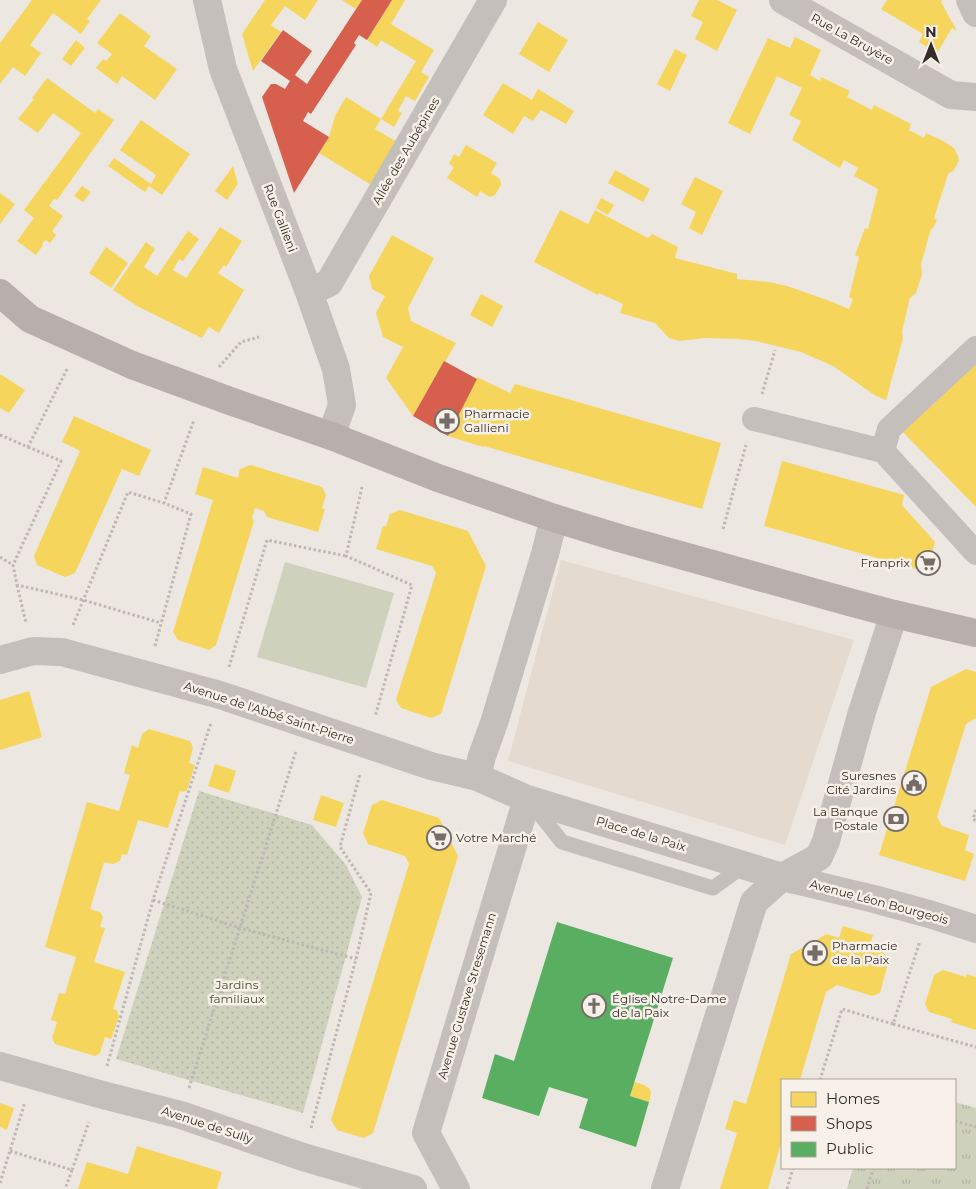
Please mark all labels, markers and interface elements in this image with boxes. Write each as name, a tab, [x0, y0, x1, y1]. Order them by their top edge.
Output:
street label: Rue La Bruyère	[808, 10, 896, 67]
north arrow	[906, 20, 956, 70]
text: N	[925, 23, 937, 41]
street label: Allée des Aubépines	[369, 94, 443, 207]
street label: Rue Gallieni	[261, 182, 300, 254]
place label: Pharmacie Gallieni	[464, 406, 529, 435]
pharmacy icon: Pharmacie Gallieni	[434, 408, 460, 434]
supermarket icon: Franprix	[915, 550, 941, 576]
place label: Franprix	[861, 555, 911, 570]
street label: Avenue de l'Abbé Saint-Pierre	[182, 678, 356, 747]
place label: Suresnes Cité Jardins	[826, 768, 896, 797]
public building icon: Suresnes Cité Jardins	[901, 770, 927, 796]
place label: La Banque Postale	[813, 804, 878, 833]
bank icon: La Banque Postale	[883, 806, 909, 832]
street label: Place de la Paix	[594, 813, 688, 854]
supermarket icon: Votre Marché	[426, 825, 452, 851]
place label: Votre Marché	[456, 830, 536, 845]
street label: Avenue Léon Bourgeois	[808, 876, 950, 927]
street label: Avenue Gustave Stresemann	[434, 911, 499, 1081]
place label: Pharmacie de la Paix	[832, 938, 897, 967]
pharmacy icon: Pharmacie de la Paix	[802, 940, 828, 966]
park label: Jardins familiaux	[210, 977, 265, 1006]
place label: Église Notre-Dame de la Paix	[612, 991, 727, 1020]
church icon: Église Notre-Dame de la Paix	[581, 993, 607, 1019]
legend	[781, 1079, 956, 1169]
text: Homes	[826, 1089, 880, 1108]
street label: Avenue de Sully	[160, 1103, 255, 1147]
text: Shops	[826, 1114, 872, 1133]
text: Public	[826, 1139, 874, 1158]

